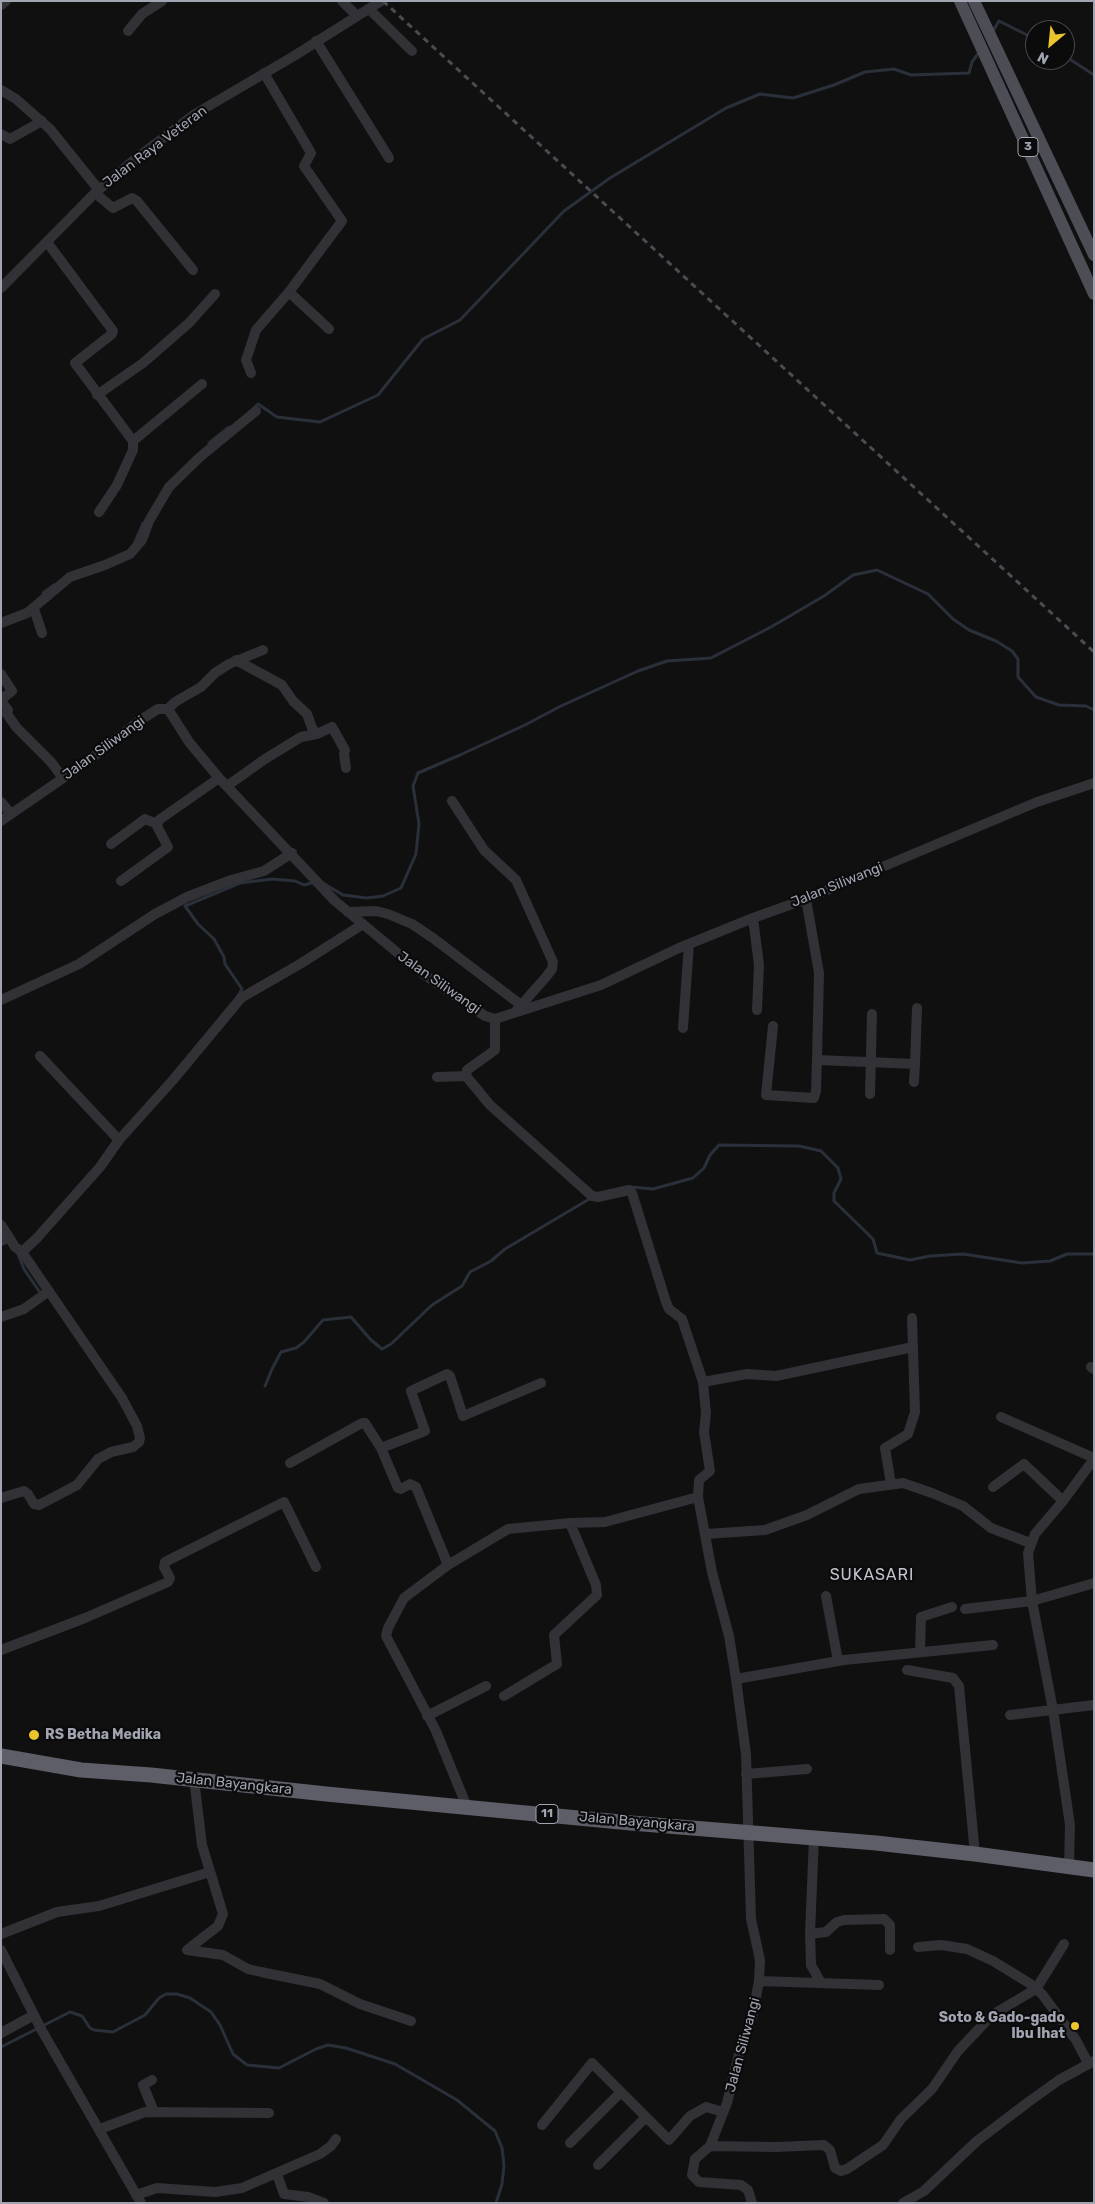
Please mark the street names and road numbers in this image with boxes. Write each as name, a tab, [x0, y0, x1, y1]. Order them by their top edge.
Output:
street label: Jalan Raya Veteran	[100, 102, 210, 192]
road number: 3	[1018, 138, 1038, 156]
street label: Jalan Siliwangi	[60, 713, 148, 783]
street label: Jalan Siliwangi	[789, 859, 885, 911]
street label: Jalan Siliwangi	[394, 948, 484, 1018]
street label: Jalan Bayangkara	[175, 1770, 293, 1798]
road number: 11	[536, 1805, 558, 1824]
street label: Jalan Bayangkara	[578, 1809, 696, 1835]
street label: Jalan Siliwangi	[722, 1996, 764, 2094]

